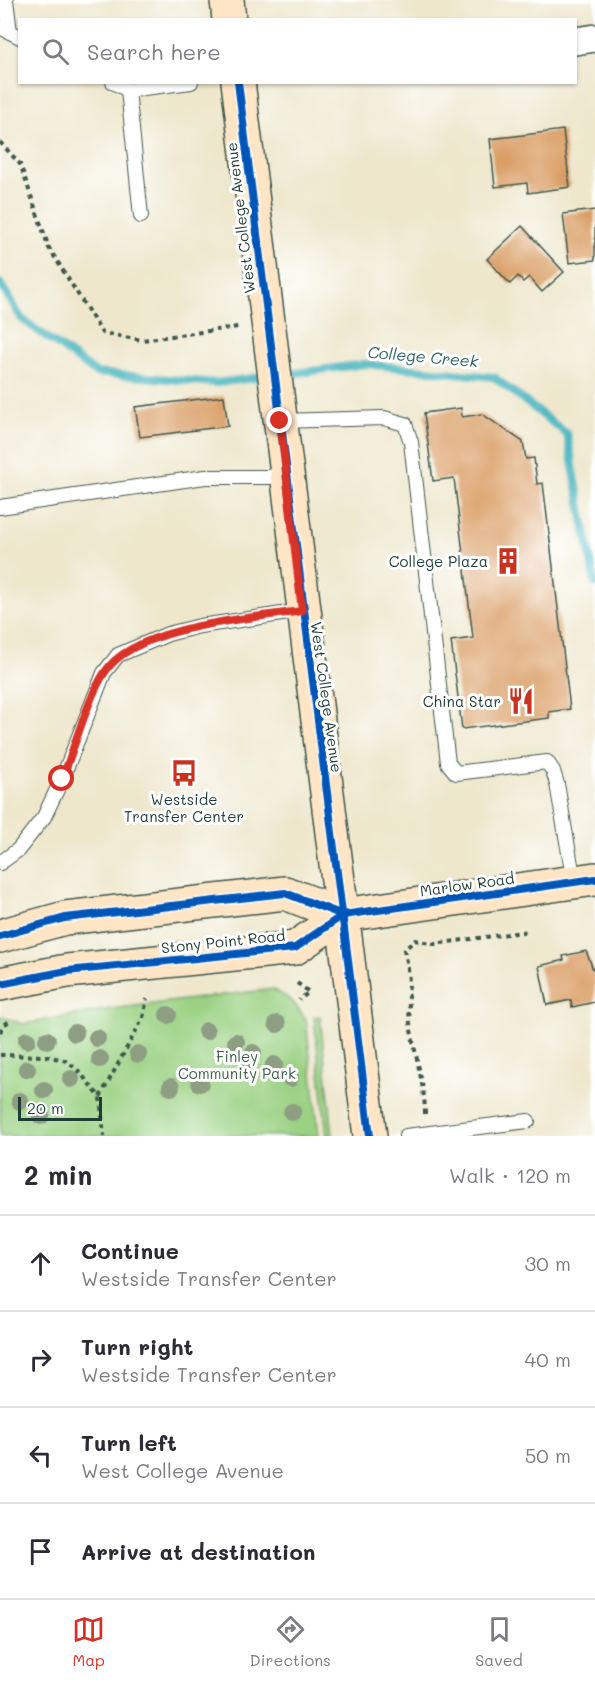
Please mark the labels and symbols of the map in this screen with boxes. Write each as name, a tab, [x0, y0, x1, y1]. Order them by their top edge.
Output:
street label: West College Avenue	[221, 141, 259, 295]
water label: College Creek	[367, 341, 480, 371]
route end	[266, 407, 292, 433]
building icon: College Plaza	[493, 546, 523, 576]
place label: College Plaza	[389, 551, 488, 571]
street label: West College Avenue	[307, 620, 347, 774]
restaurant icon: China Star	[506, 686, 536, 716]
place label: China Star	[423, 691, 501, 711]
bus stop icon: Westside Transfer Center	[169, 758, 199, 788]
route start	[48, 765, 74, 791]
place label: Westside Transfer Center	[124, 789, 244, 826]
street label: Marlow Road	[418, 867, 516, 901]
street label: Stony Point Road	[160, 925, 286, 957]
park label: Finley Community Park	[178, 1046, 296, 1083]
scale bar	[18, 1094, 102, 1122]

